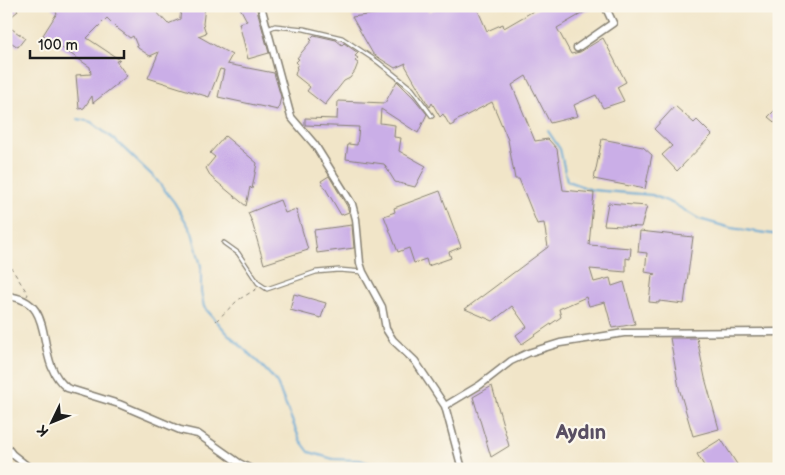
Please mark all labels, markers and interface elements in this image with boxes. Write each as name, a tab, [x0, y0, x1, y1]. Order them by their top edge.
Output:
scale bar	[30, 28, 124, 60]
text: 100 m	[38, 36, 78, 55]
north arrow	[28, 398, 78, 448]
district label: Aydın	[555, 420, 606, 445]
text: K	[33, 421, 52, 440]

